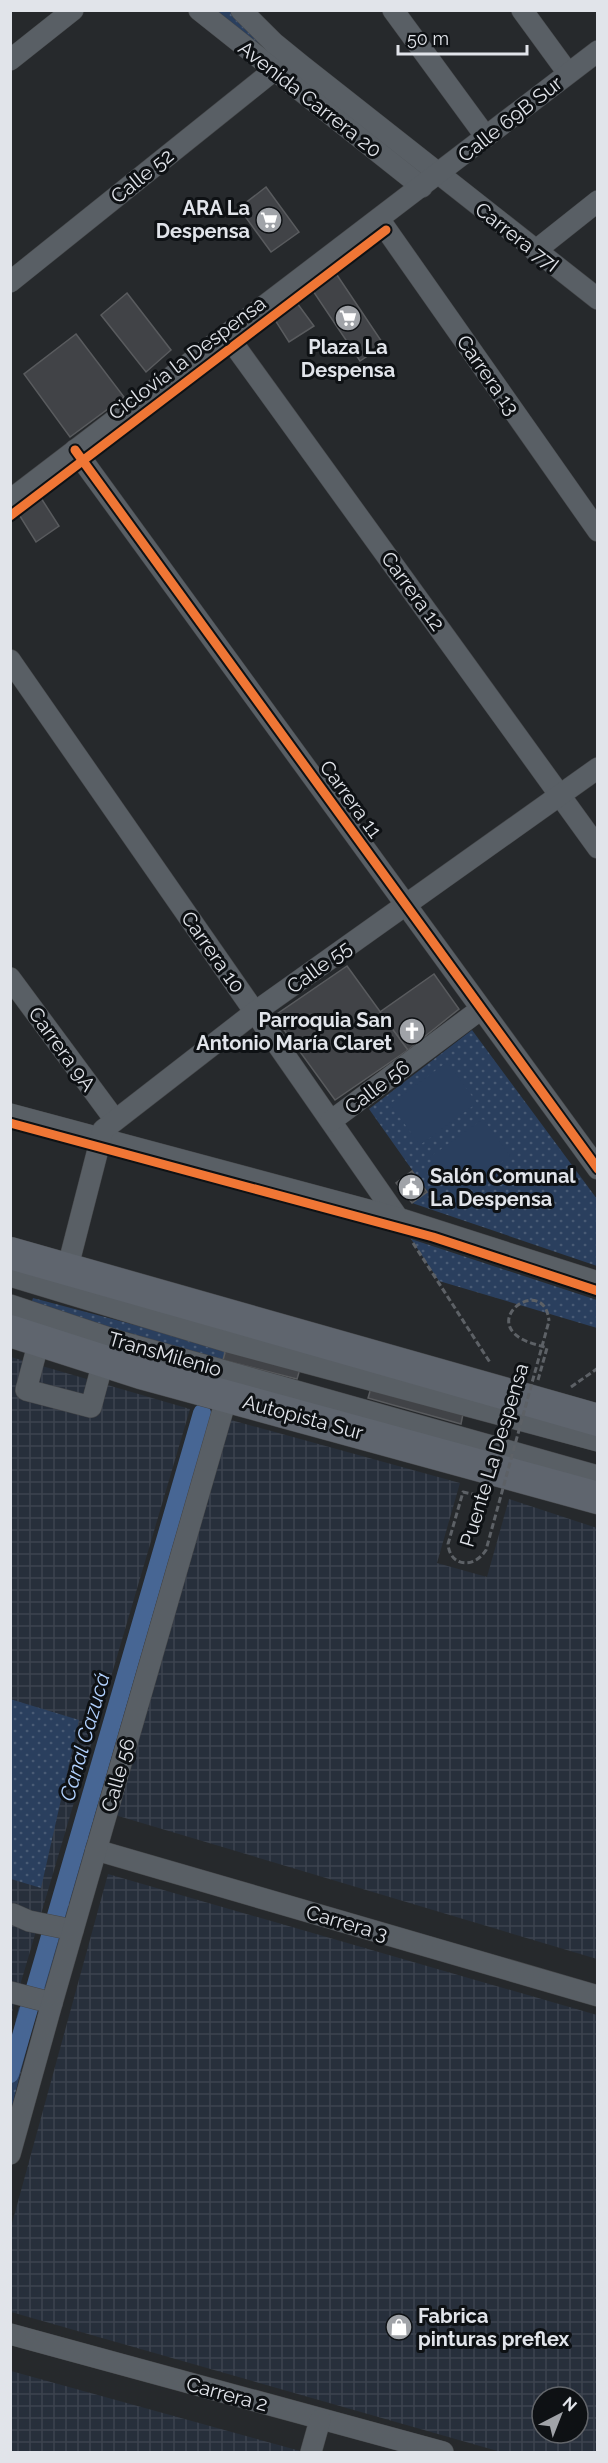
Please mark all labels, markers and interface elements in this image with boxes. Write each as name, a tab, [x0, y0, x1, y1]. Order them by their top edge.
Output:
scale bar	[398, 18, 527, 56]
text: 50 m	[407, 28, 449, 49]
street label: Avenida Carrera 20	[234, 36, 386, 162]
street label: Calle 69B Sur	[453, 71, 567, 167]
street label: Calle 52	[106, 143, 178, 209]
place label: ARA La Despensa	[156, 196, 250, 243]
street label: Carrera 77I	[470, 197, 564, 277]
supermarket icon: ARA La Despensa	[254, 205, 284, 235]
street label: Ciclovía la Despensa	[104, 291, 270, 425]
supermarket icon: Plaza La Despensa	[333, 303, 363, 333]
street label: Carrera 13	[452, 330, 524, 420]
place label: Plaza La Despensa	[301, 335, 395, 382]
street label: Carrera 12	[376, 547, 450, 635]
street label: Carrera 11	[315, 755, 387, 843]
street label: Carrera 10	[176, 907, 250, 997]
street label: Calle 55	[282, 935, 356, 998]
street label: Carrera 9A	[23, 1002, 101, 1096]
place label: Parroquia San Antonio María Claret	[196, 1008, 392, 1055]
church icon: Parroquia San Antonio María Claret	[397, 1016, 427, 1046]
street label: Calle 56	[340, 1055, 414, 1119]
place label: Salón Comunal La Despensa	[430, 1164, 576, 1211]
public building icon: Salón Comunal La Despensa	[396, 1172, 426, 1202]
street label: TransMilenio	[106, 1326, 224, 1382]
street label: Puente La Despensa	[455, 1360, 533, 1550]
street label: Autopista Sur	[240, 1389, 366, 1445]
water label: Canal Cazucá	[54, 1670, 115, 1804]
street label: Calle 56	[96, 1735, 140, 1815]
street label: Carrera 3	[303, 1900, 391, 1946]
place label: Fabrica pinturas preflex	[418, 2304, 570, 2351]
shop icon: Fabrica pinturas preflex	[384, 2312, 414, 2342]
street label: Carrera 2	[184, 2372, 270, 2416]
north arrow	[530, 2385, 590, 2445]
text: N	[559, 2393, 581, 2415]

